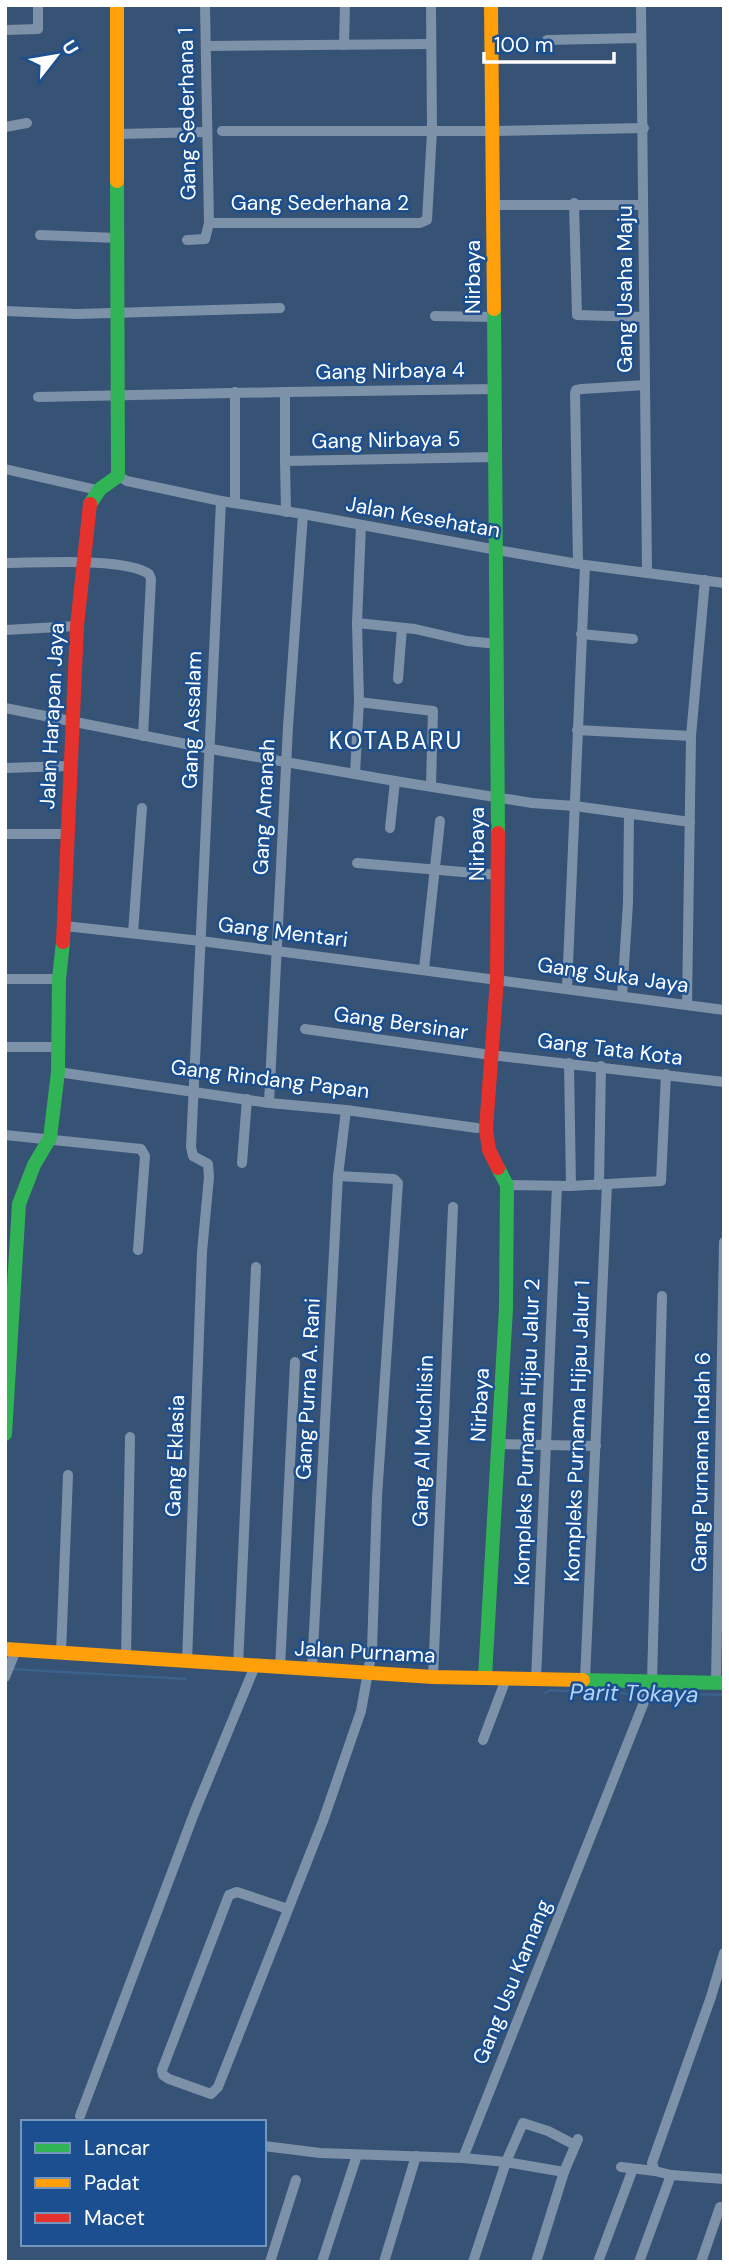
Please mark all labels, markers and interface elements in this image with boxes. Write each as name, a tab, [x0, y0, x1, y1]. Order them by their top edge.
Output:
north arrow	[21, 21, 91, 91]
scale bar	[484, 21, 614, 65]
street label: Gang Sederhana 1	[171, 27, 203, 201]
text: 100 m	[494, 31, 554, 59]
text: U	[56, 35, 84, 60]
street label: Gang Sederhana 2	[231, 189, 409, 217]
street label: Gang Usaha Maju	[611, 205, 639, 373]
street label: Nirbaya	[459, 240, 487, 314]
street label: Gang Nirbaya 4	[315, 356, 465, 386]
street label: Gang Nirbaya 5	[311, 425, 461, 455]
street label: Jalan Kesehatan	[343, 490, 503, 544]
street label: Jalan Harapan Jaya	[33, 622, 71, 810]
street label: Gang Assalam	[176, 651, 208, 789]
district label: KOTABARU	[329, 725, 463, 756]
street label: Gang Amanah	[246, 738, 282, 876]
street label: Nirbaya	[463, 807, 491, 881]
street label: Gang Mentari	[216, 910, 350, 954]
street label: Gang Suka Jaya	[536, 951, 690, 999]
street label: Gang Bersinar	[332, 1000, 470, 1046]
street label: Gang Tata Kota	[536, 1026, 684, 1072]
street label: Gang Rindang Papan	[169, 1053, 371, 1105]
street label: Kompleks Purnama Hijau Jalur 2	[508, 1278, 546, 1586]
street label: Kompleks Purnama Hijau Jalur 1	[558, 1280, 596, 1582]
street label: Gang Purna A. Rani	[289, 1297, 327, 1481]
street label: Gang Purnama Indah 6	[685, 1352, 717, 1572]
street label: Gang Al Muchlisin	[406, 1355, 440, 1527]
street label: Nirbaya	[464, 1367, 496, 1443]
street label: Gang Eklasia	[159, 1394, 191, 1518]
street label: Jalan Purnama	[294, 1634, 436, 1670]
water label: Parit Tokaya	[569, 1677, 699, 1709]
street label: Gang Usu Kamang	[466, 1895, 558, 2069]
legend	[21, 2120, 266, 2246]
text: Lancar	[84, 2134, 150, 2162]
text: Padat	[84, 2169, 140, 2197]
text: Macet	[84, 2204, 145, 2232]

